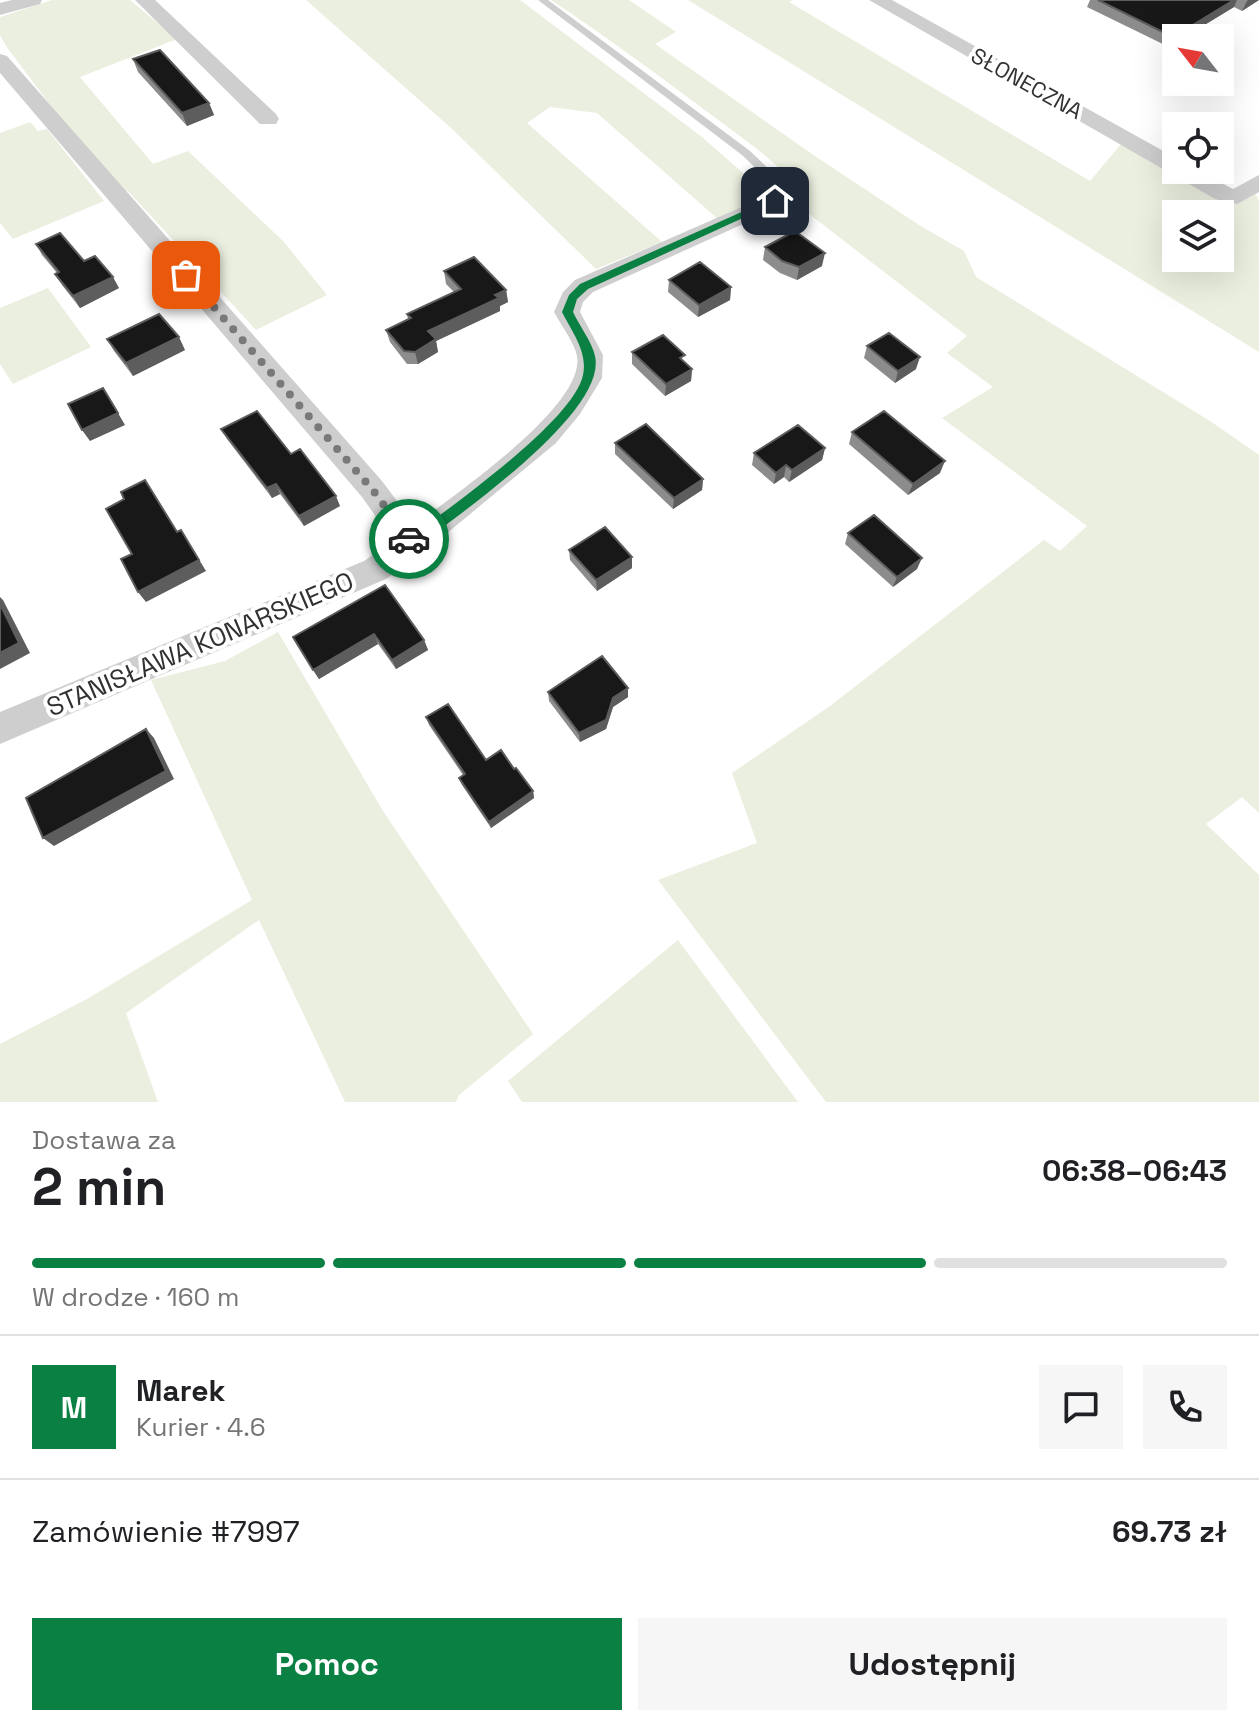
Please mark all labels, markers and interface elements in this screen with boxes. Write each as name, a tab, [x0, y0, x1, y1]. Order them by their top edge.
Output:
north arrow	[1162, 24, 1234, 96]
map controls	[1162, 24, 1234, 272]
street label: SŁONECZNA	[966, 41, 1088, 125]
button: locate	[1162, 112, 1234, 184]
pin	[741, 167, 809, 235]
icon: home	[753, 179, 797, 223]
button: layers	[1162, 200, 1234, 272]
pin	[152, 241, 220, 309]
icon: bag	[164, 253, 208, 297]
courier	[369, 499, 449, 579]
icon: car	[387, 517, 431, 561]
street label: STANISŁAWA KONARSKIEGO	[41, 564, 359, 724]
text: Dostawa za	[32, 1123, 176, 1157]
text: 06:38–06:43	[1042, 1151, 1227, 1190]
text: 2 min	[32, 1154, 166, 1220]
text: W drodze · 160 m	[32, 1280, 239, 1314]
button: chat	[1039, 1365, 1123, 1449]
button: phone	[1143, 1365, 1227, 1449]
text: Marek	[136, 1371, 225, 1410]
text: M	[61, 1388, 87, 1427]
text: Kurier · 4.6	[136, 1410, 266, 1444]
text: Zamówienie #7997	[32, 1512, 300, 1551]
text: 69.73 zł	[1112, 1512, 1227, 1551]
button: Pomoc	[32, 1618, 622, 1710]
button: Udostępnij	[638, 1618, 1227, 1710]

